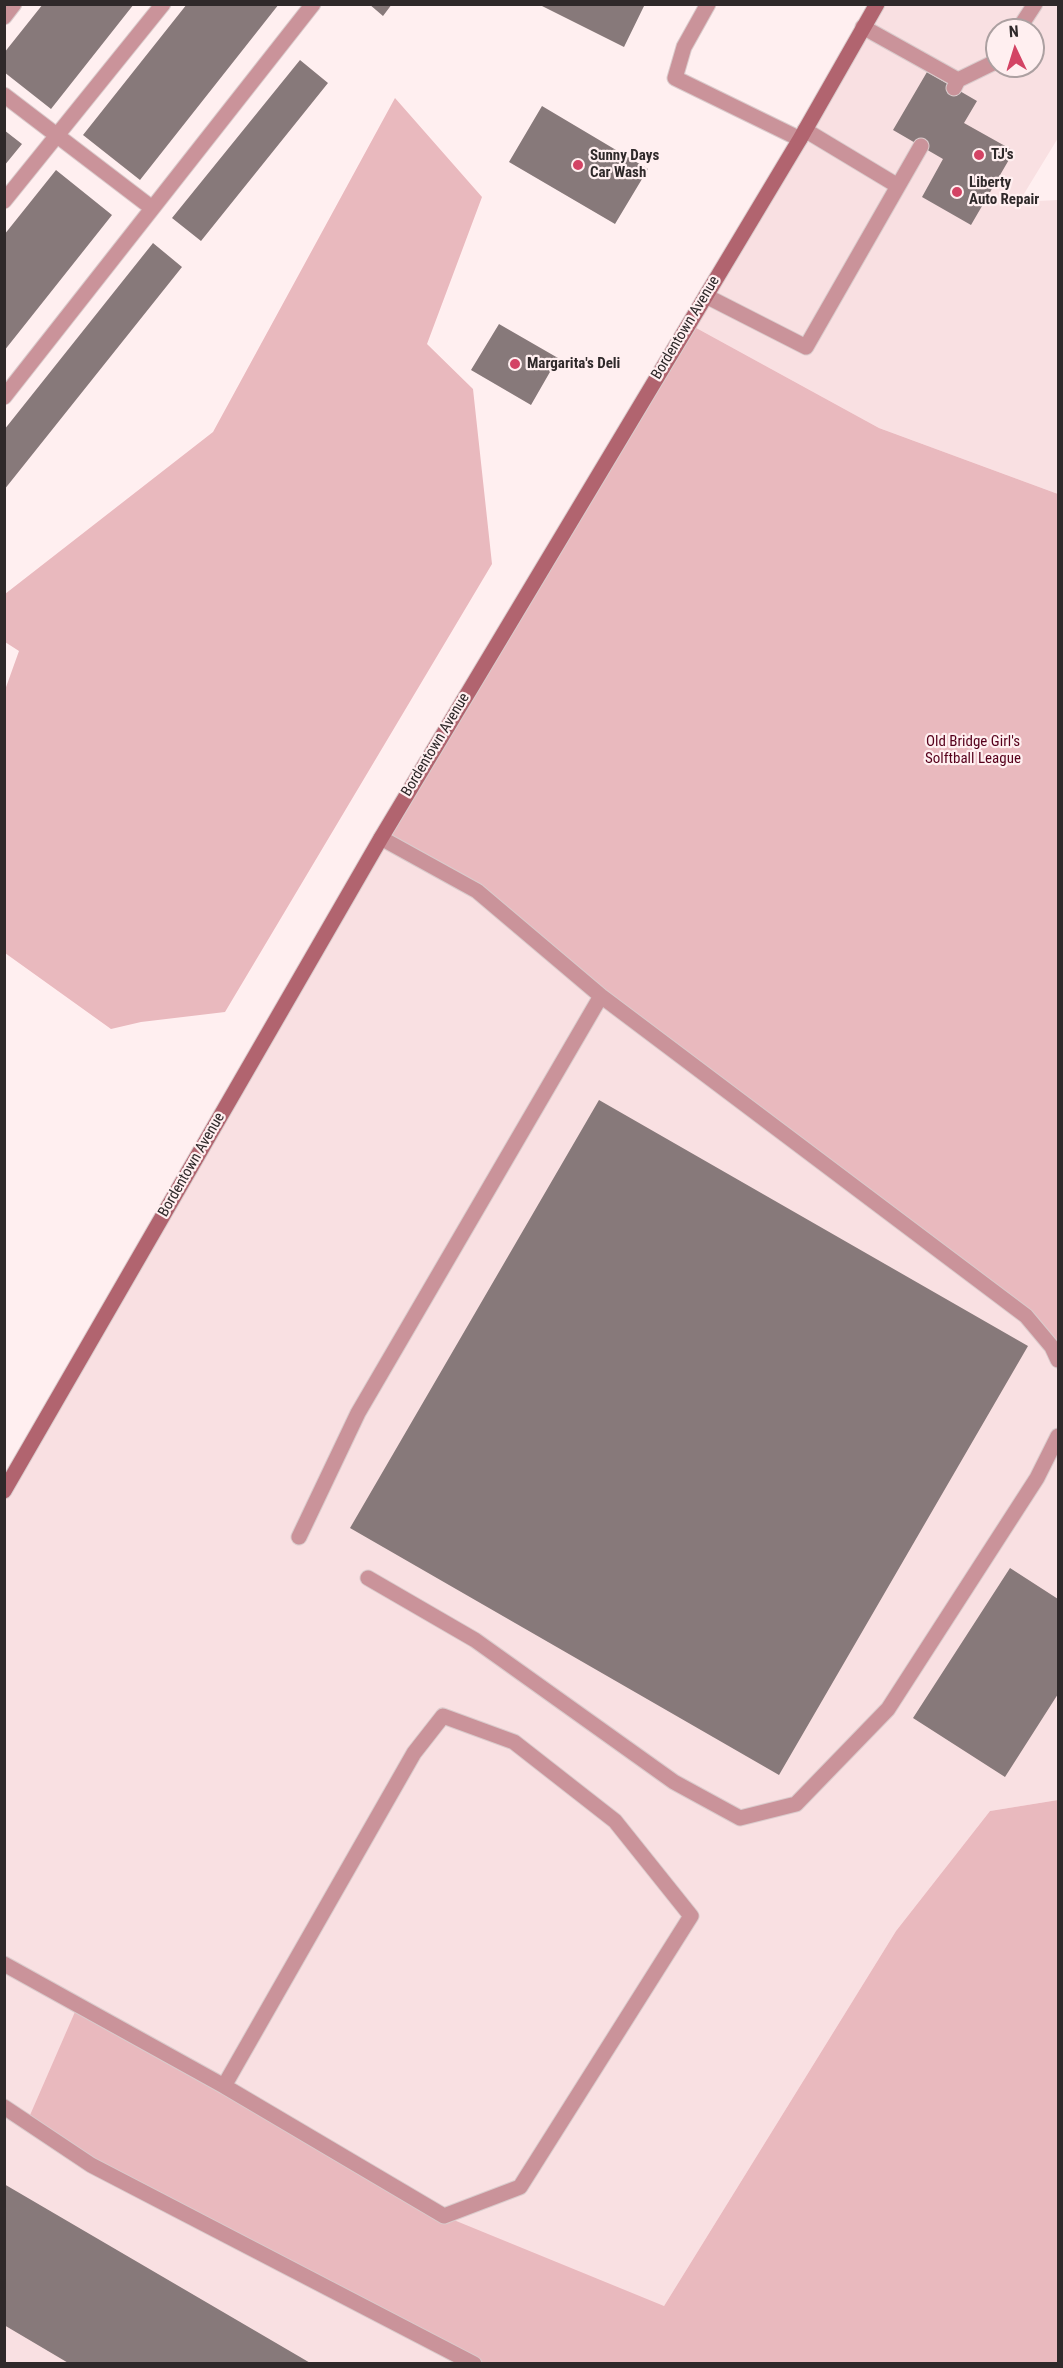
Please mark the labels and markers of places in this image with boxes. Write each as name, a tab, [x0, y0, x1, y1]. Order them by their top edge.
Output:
place label: TJ's	[991, 146, 1013, 164]
place label: Sunny Days Car Wash	[590, 147, 659, 182]
marker: TJ's	[972, 148, 986, 162]
marker: Sunny Days Car Wash	[571, 158, 585, 172]
place label: Liberty Auto Repair	[969, 174, 1039, 209]
marker: Liberty Auto Repair	[950, 185, 964, 199]
place label: Margarita's Deli	[527, 355, 620, 373]
marker: Margarita's Deli	[508, 357, 522, 371]

